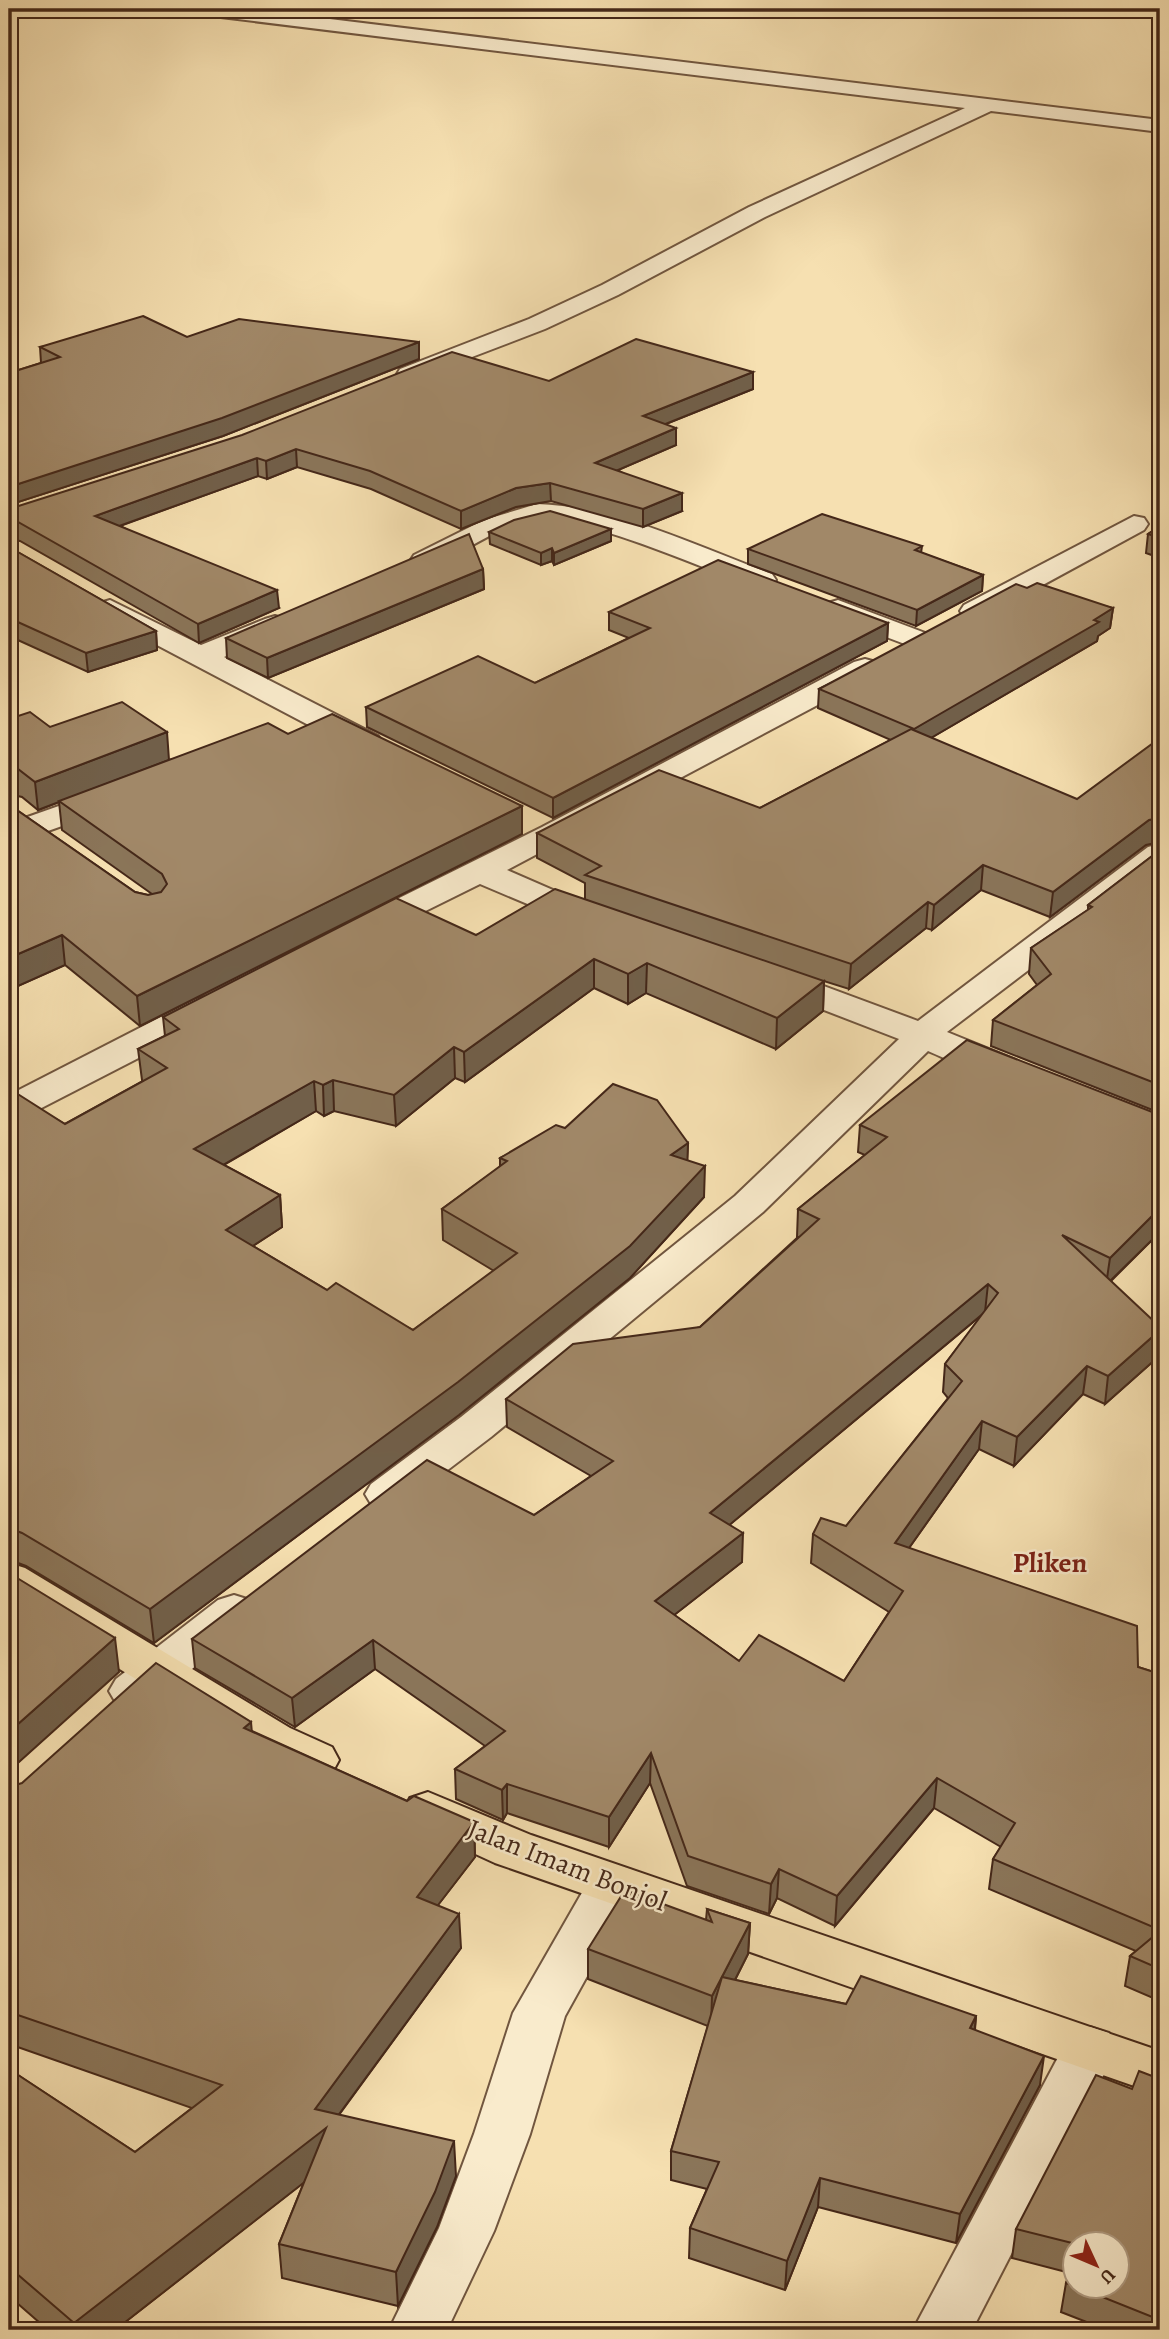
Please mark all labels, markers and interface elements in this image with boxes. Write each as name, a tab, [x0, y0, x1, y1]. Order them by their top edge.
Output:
district label: Pliken	[1013, 1544, 1087, 1582]
street label: Jalan Imam Bonjol	[462, 1810, 672, 1921]
north arrow	[1060, 2230, 1130, 2300]
text: U	[1093, 2263, 1121, 2290]

